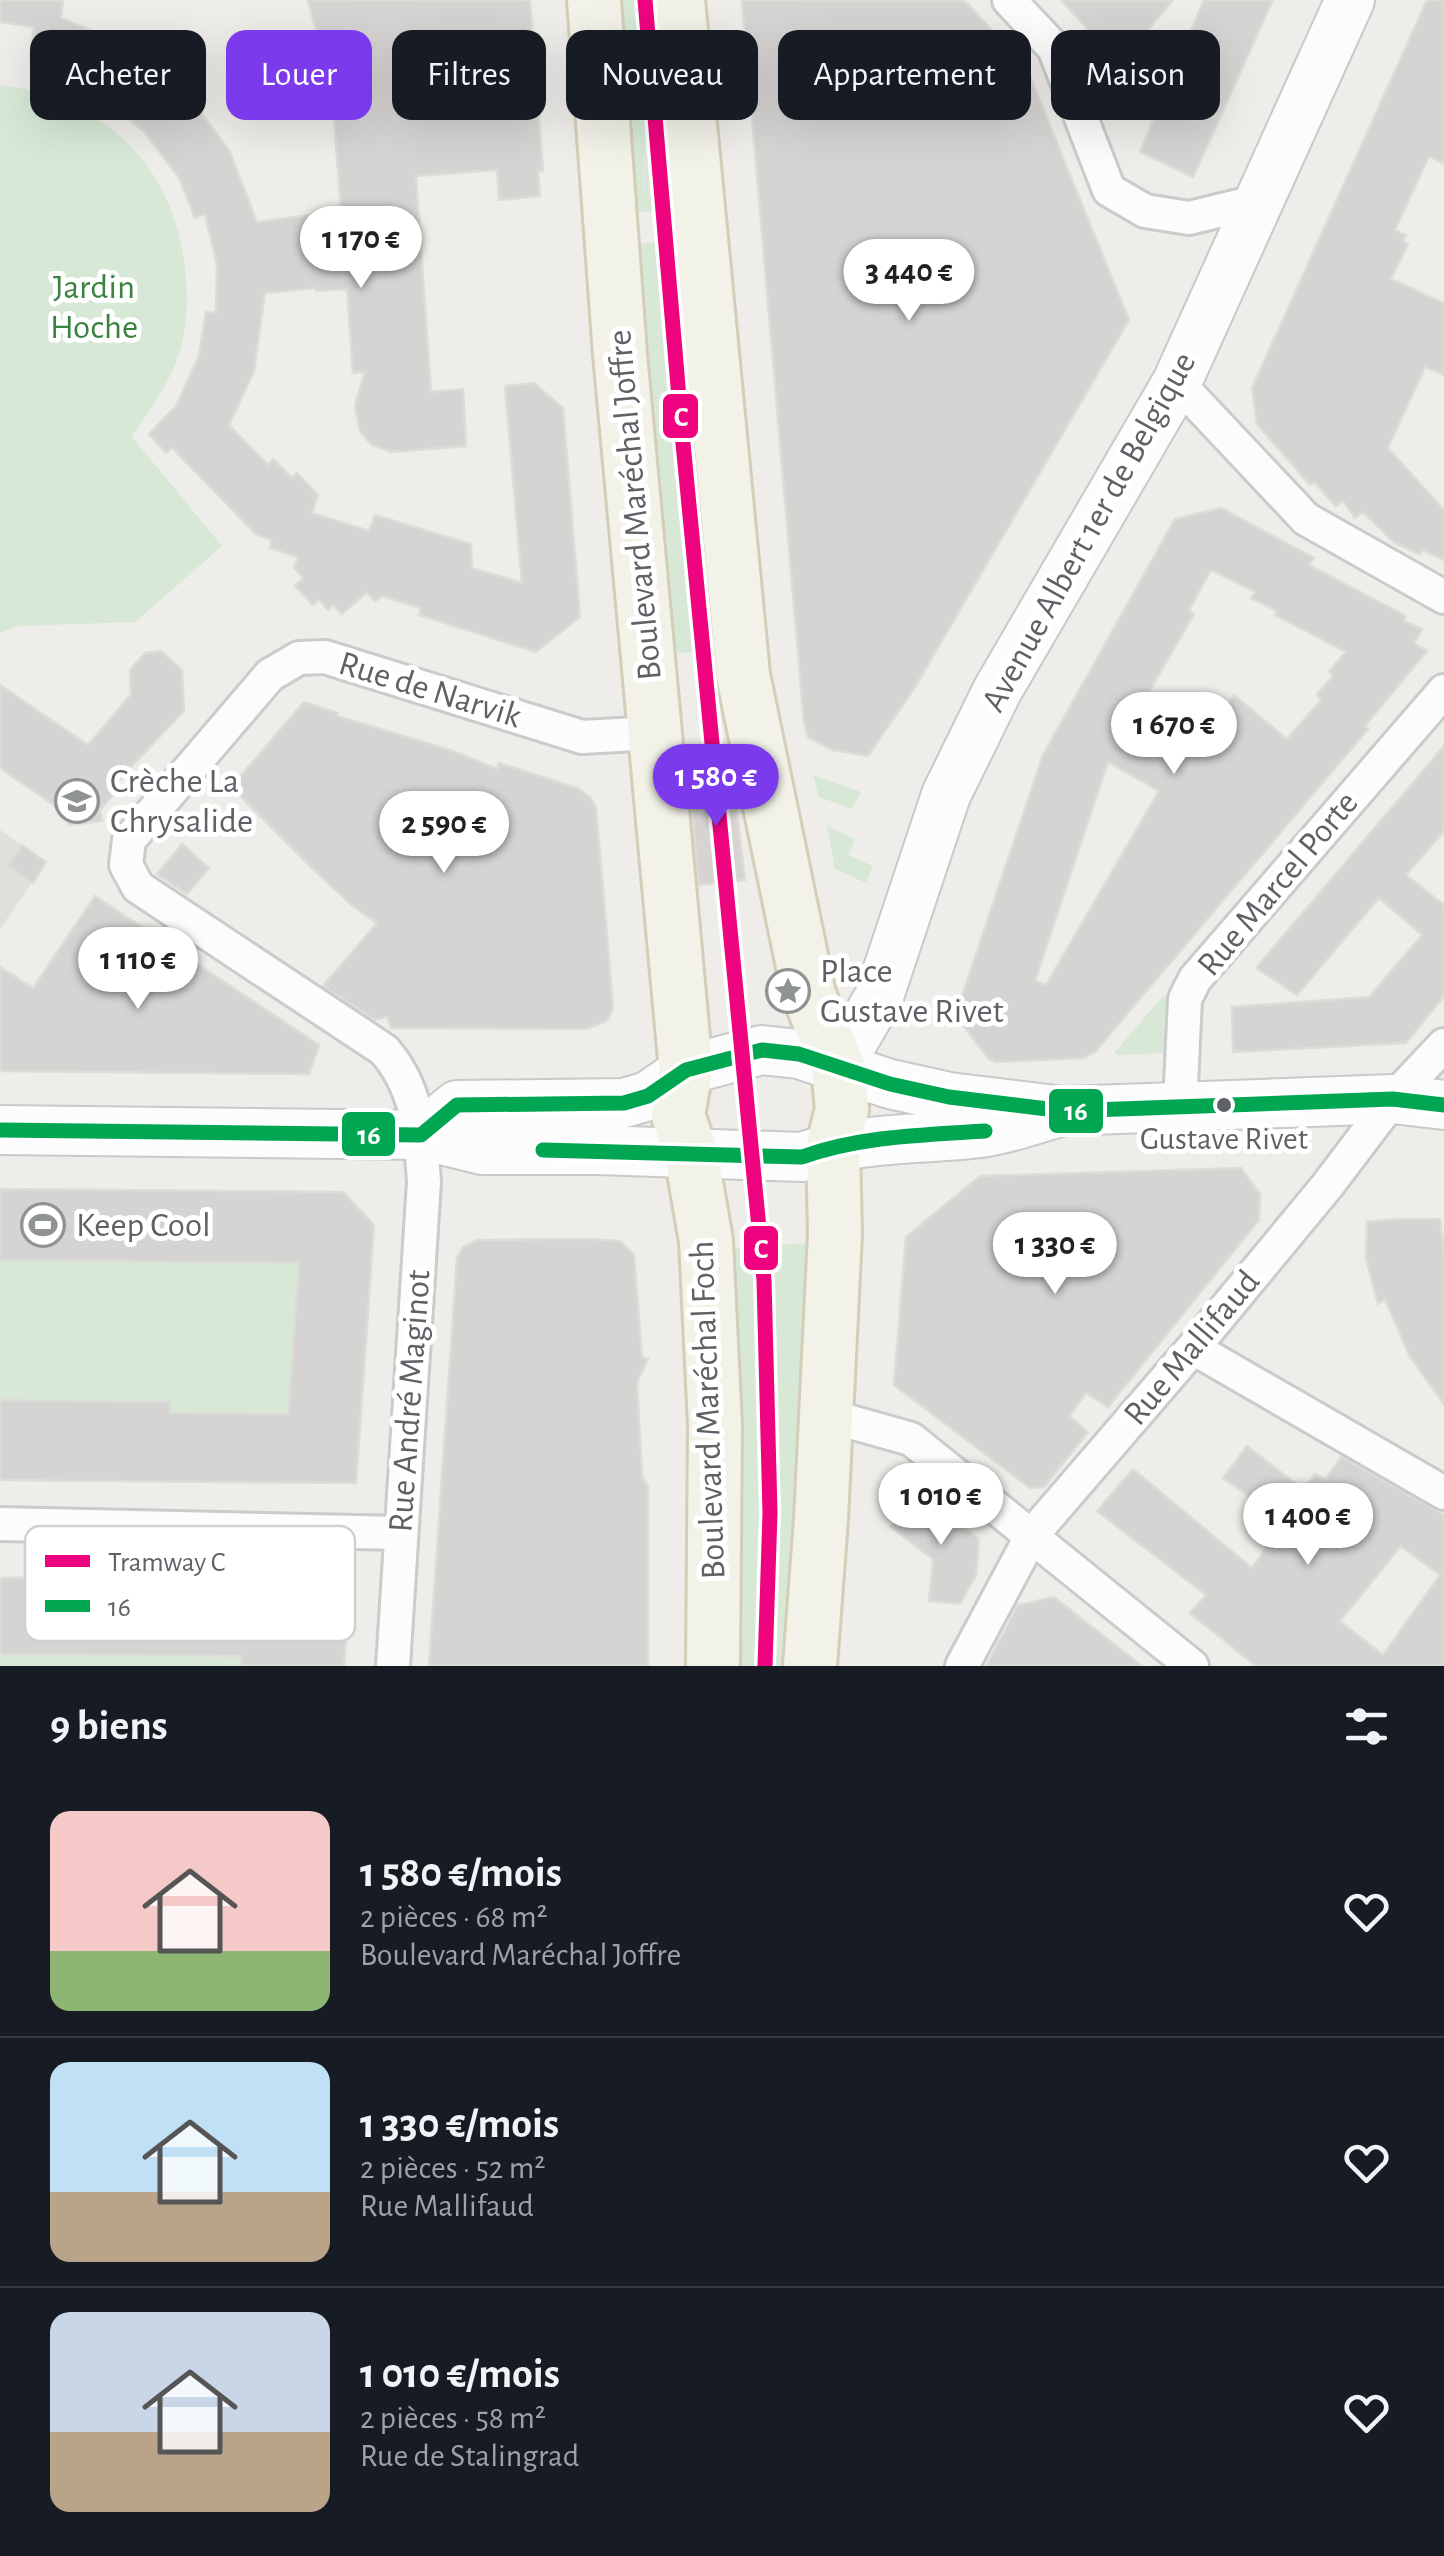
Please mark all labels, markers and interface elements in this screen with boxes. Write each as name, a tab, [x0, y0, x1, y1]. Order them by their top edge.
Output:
chip: Acheter	[30, 30, 206, 120]
chip: Louer	[226, 30, 372, 120]
chip: Filtres	[392, 30, 546, 120]
chip: Nouveau	[566, 30, 758, 120]
chip: Appartement	[778, 30, 1031, 120]
chip: Maison	[1051, 30, 1220, 120]
pin: 1 170 €	[269, 206, 453, 291]
text: 1 170 €	[322, 222, 400, 254]
pin: 3 440 €	[817, 239, 1001, 324]
text: 3 440 €	[865, 255, 953, 287]
park label: Jardin Hoche	[50, 270, 138, 345]
street label: Boulevard Maréchal Joffre	[602, 328, 668, 682]
street label: Avenue Albert 1er de Belgique	[976, 346, 1202, 718]
line badge: C	[661, 392, 700, 440]
text: C	[674, 404, 689, 432]
street label: Rue de Narvik	[335, 646, 525, 734]
pin: 1 670 €	[1082, 692, 1266, 777]
text: 1 670 €	[1133, 708, 1215, 740]
pin: 1 580 €	[624, 744, 808, 829]
text: 1 580 €	[675, 760, 757, 792]
place label: Crèche La Chrysalide	[110, 764, 253, 839]
school or university icon: Crèche La Chrysalide	[54, 778, 100, 824]
street label: Rue Marcel Porte	[1191, 785, 1365, 983]
pin: 2 590 €	[352, 791, 536, 876]
text: 2 590 €	[401, 807, 487, 839]
pin: 1 110 €	[46, 927, 230, 1012]
text: 1 110 €	[100, 943, 176, 975]
place label: Place Gustave Rivet	[820, 954, 1004, 1029]
place icon: Place Gustave Rivet	[765, 968, 811, 1014]
line badge: 16	[1047, 1087, 1105, 1135]
marker: Gustave Rivet	[1214, 1095, 1234, 1115]
text: 16	[1064, 1098, 1088, 1126]
line badge: 16	[340, 1110, 397, 1158]
text: 16	[357, 1122, 381, 1150]
place label: Gustave Rivet	[1140, 1123, 1308, 1155]
sports icon: Keep Cool	[20, 1202, 66, 1248]
place label: Keep Cool	[76, 1208, 211, 1243]
pin: 1 330 €	[963, 1212, 1147, 1297]
line badge: C	[742, 1224, 780, 1272]
text: 1 330 €	[1015, 1228, 1095, 1260]
text: C	[754, 1236, 769, 1264]
street label: Boulevard Maréchal Foch	[685, 1240, 731, 1580]
street label: Rue Mallifaud	[1118, 1264, 1266, 1432]
street label: Rue André Maginot	[383, 1269, 437, 1533]
pin: 1 010 €	[849, 1463, 1033, 1548]
text: 1 010 €	[901, 1479, 982, 1511]
pin: 1 400 €	[1216, 1483, 1400, 1568]
text: 1 400 €	[1265, 1499, 1351, 1531]
legend	[25, 1526, 355, 1641]
text: Tramway C	[108, 1549, 225, 1577]
text: 16	[108, 1594, 131, 1622]
icon: filters	[1339, 1699, 1394, 1754]
text: 9 biens	[50, 1705, 168, 1747]
icon: home	[130, 1851, 250, 1971]
text: 1 580 €/mois	[360, 1852, 562, 1894]
icon: heart	[1339, 1884, 1394, 1939]
text: 2 pièces · 68 m²	[360, 1901, 548, 1933]
text: Boulevard Maréchal Joffre	[360, 1939, 681, 1971]
icon: home	[130, 2102, 250, 2222]
text: 1 330 €/mois	[360, 2103, 559, 2145]
icon: heart	[1339, 2135, 1394, 2190]
text: 2 pièces · 52 m²	[360, 2152, 545, 2184]
text: Rue Mallifaud	[360, 2190, 534, 2222]
icon: home	[130, 2352, 250, 2472]
text: 1 010 €/mois	[360, 2353, 560, 2395]
icon: heart	[1339, 2385, 1394, 2440]
text: 2 pièces · 58 m²	[360, 2402, 546, 2434]
text: Rue de Stalingrad	[360, 2440, 579, 2472]

